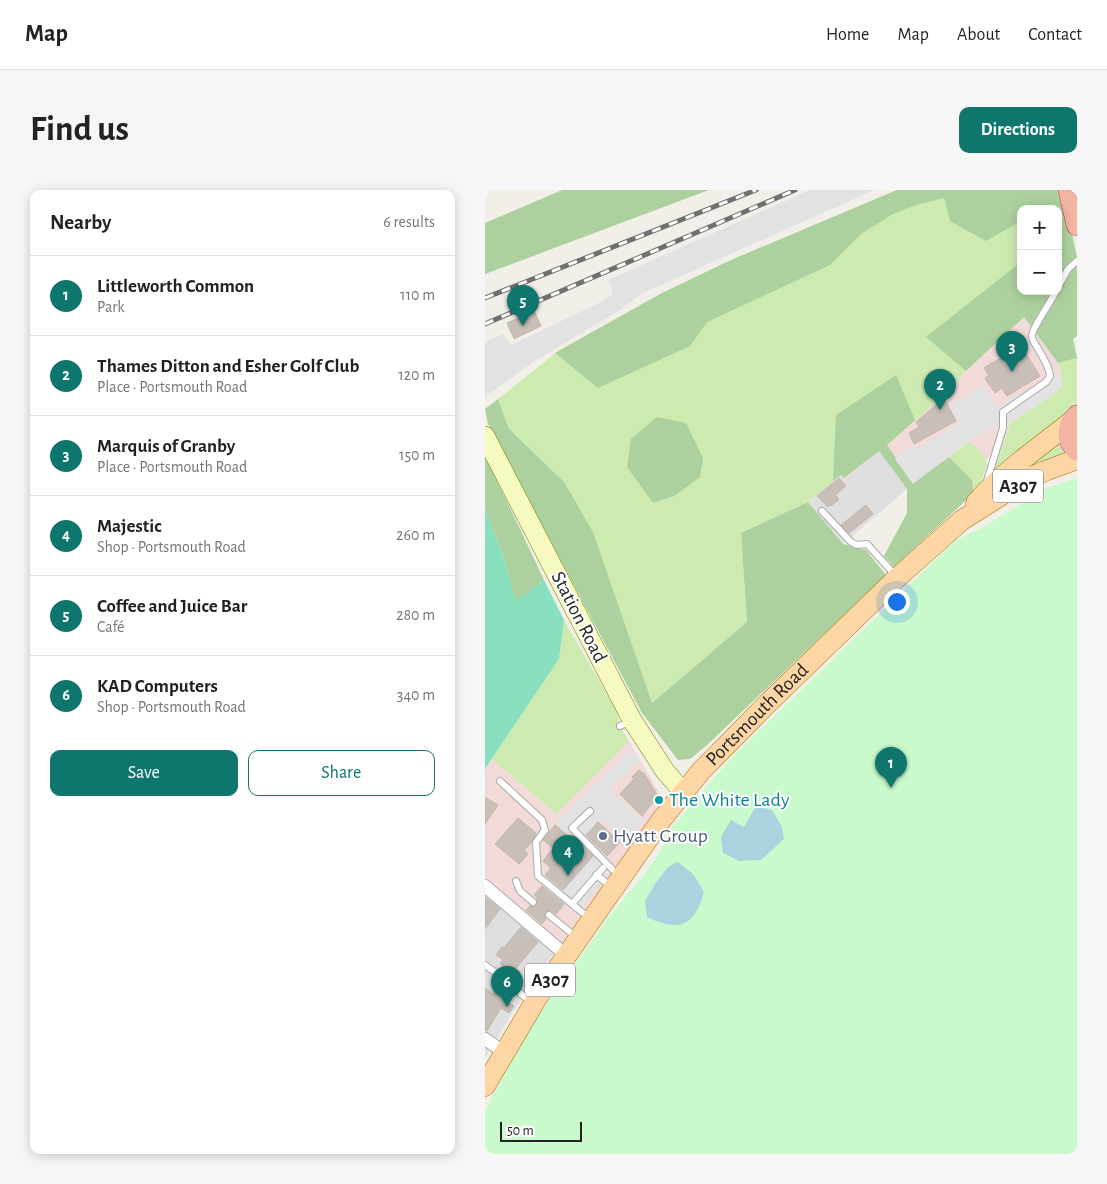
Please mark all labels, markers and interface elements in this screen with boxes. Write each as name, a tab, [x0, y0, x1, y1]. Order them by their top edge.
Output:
text: Map	[25, 22, 68, 46]
text: Home	[826, 26, 869, 44]
text: Map	[897, 26, 929, 44]
text: About	[957, 26, 1000, 44]
text: Contact	[1028, 26, 1082, 44]
button: Directions	[959, 107, 1077, 153]
text: Find us	[30, 112, 129, 147]
map controls	[1017, 205, 1062, 295]
button: +	[1017, 205, 1062, 250]
text: Nearby	[50, 212, 111, 233]
text: 6 results	[383, 214, 435, 230]
button: −	[1017, 250, 1062, 295]
text: Littleworth Common	[97, 277, 254, 296]
pin: 5	[507, 285, 539, 326]
text: 1	[63, 287, 69, 303]
text: 110 m	[400, 287, 435, 303]
text: Park	[97, 299, 125, 315]
pin: 3	[996, 331, 1028, 372]
text: Thames Ditton and Esher Golf Club	[97, 357, 359, 376]
text: 2	[62, 367, 70, 383]
text: 120 m	[398, 367, 435, 383]
pin: 2	[924, 369, 956, 410]
text: Place · Portsmouth Road	[97, 379, 247, 395]
text: Marquis of Granby	[97, 437, 235, 456]
text: 3	[63, 447, 69, 463]
text: 150 m	[399, 447, 435, 463]
text: Place · Portsmouth Road	[97, 459, 247, 475]
road number: A307	[993, 470, 1043, 502]
text: Majestic	[97, 517, 161, 536]
text: 4	[62, 527, 70, 543]
text: 260 m	[396, 527, 435, 543]
text: Shop · Portsmouth Road	[97, 539, 246, 555]
street label: Station Road	[548, 568, 610, 666]
your location	[884, 589, 910, 615]
text: Coffee and Juice Bar	[97, 597, 247, 616]
text: 5	[63, 607, 69, 623]
text: 280 m	[396, 607, 435, 623]
text: Café	[97, 619, 125, 635]
street label: Portsmouth Road	[702, 660, 812, 770]
text: KAD Computers	[97, 677, 218, 696]
text: 6	[62, 687, 70, 703]
text: 340 m	[397, 687, 435, 703]
text: Shop · Portsmouth Road	[97, 699, 246, 715]
pin: 1	[875, 747, 907, 788]
button: Save	[50, 750, 238, 796]
button: Share	[248, 750, 435, 796]
place label: The White Lady	[669, 790, 790, 810]
marker: The White Lady	[653, 794, 665, 806]
place label: Hyatt Group	[613, 826, 708, 846]
marker: Hyatt Group	[597, 830, 609, 842]
pin: 4	[552, 835, 584, 876]
road number: A307	[525, 964, 575, 996]
pin: 6	[491, 966, 523, 1007]
scale bar	[500, 1119, 583, 1142]
text: 50 m	[507, 1124, 534, 1138]

